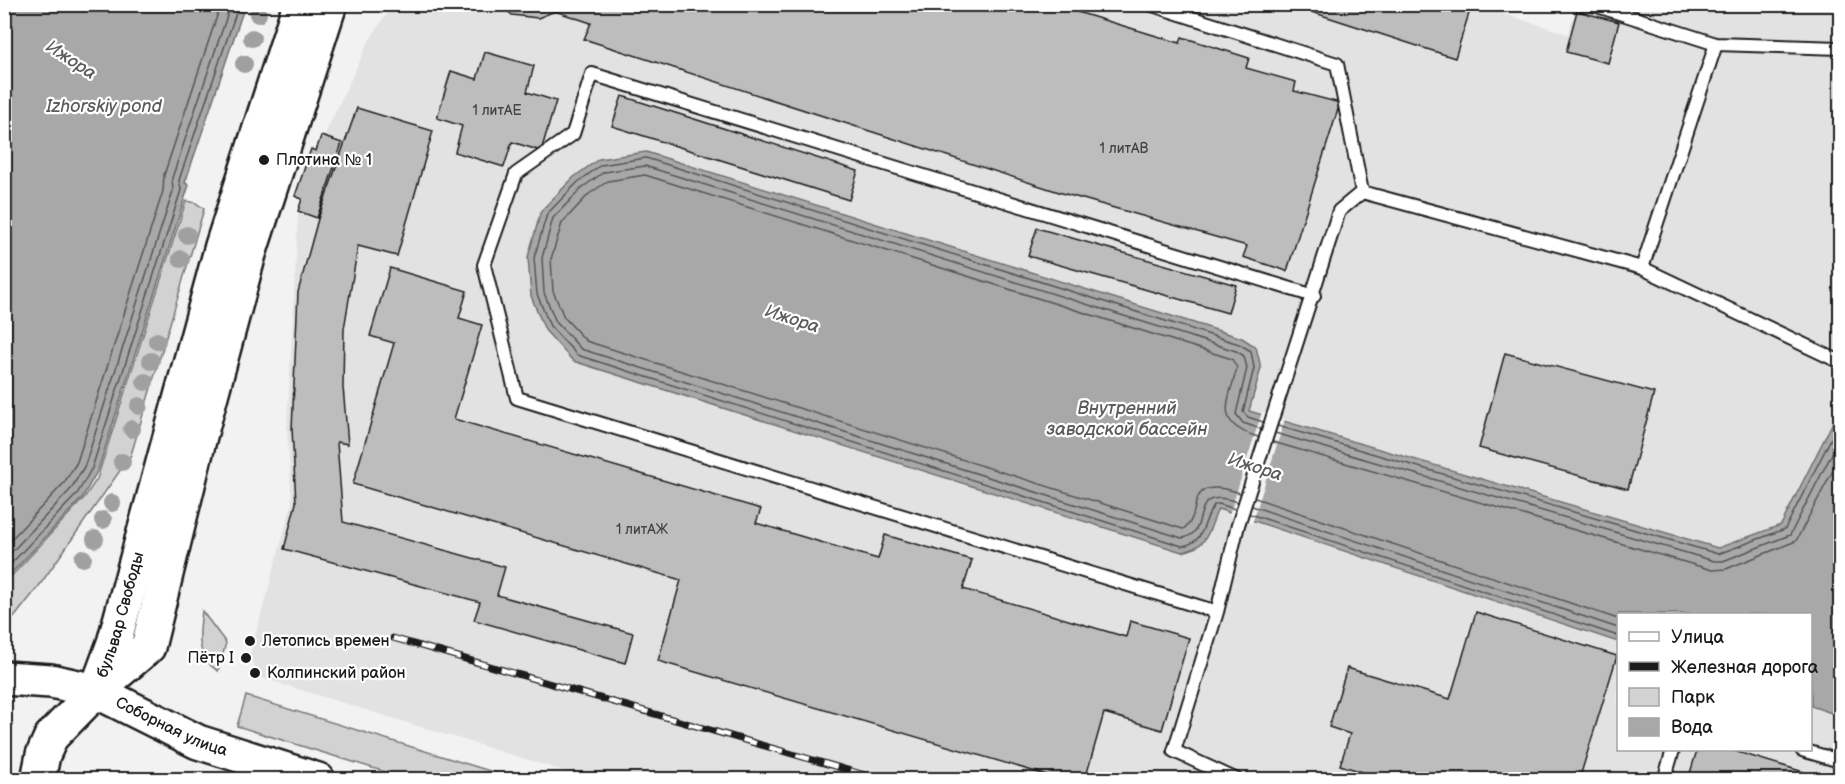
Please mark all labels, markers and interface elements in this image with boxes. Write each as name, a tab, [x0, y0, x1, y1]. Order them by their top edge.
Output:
water label: Ижора	[42, 36, 100, 84]
water label: Izhorskiy pond	[45, 96, 163, 117]
house number: 1 литАЕ	[472, 102, 522, 119]
house number: 1 литАВ	[1100, 140, 1149, 157]
place label: Плотина № 1	[276, 151, 372, 170]
marker: Плотина № 1	[257, 153, 271, 167]
water label: Ижора	[762, 300, 822, 338]
water label: Внутренний заводской бассейн	[1047, 398, 1207, 440]
water label: Ижора	[1225, 448, 1285, 486]
house number: 1 литАЖ	[616, 521, 669, 538]
street label: бульвар Свободы	[93, 550, 148, 680]
legend	[1617, 613, 1812, 751]
text: Улица	[1671, 627, 1725, 648]
place label: Летопись времен	[261, 632, 390, 651]
marker: Летопись времен	[243, 634, 257, 648]
place label: Пётр I	[187, 649, 234, 668]
marker: Пётр I	[239, 651, 253, 665]
text: Железная дорога	[1671, 657, 1819, 678]
place label: Колпинский район	[267, 664, 406, 683]
marker: Колпинский район	[248, 666, 262, 680]
text: Парк	[1671, 687, 1715, 708]
street label: Соборная улица	[112, 693, 230, 760]
text: Вода	[1671, 717, 1713, 738]

